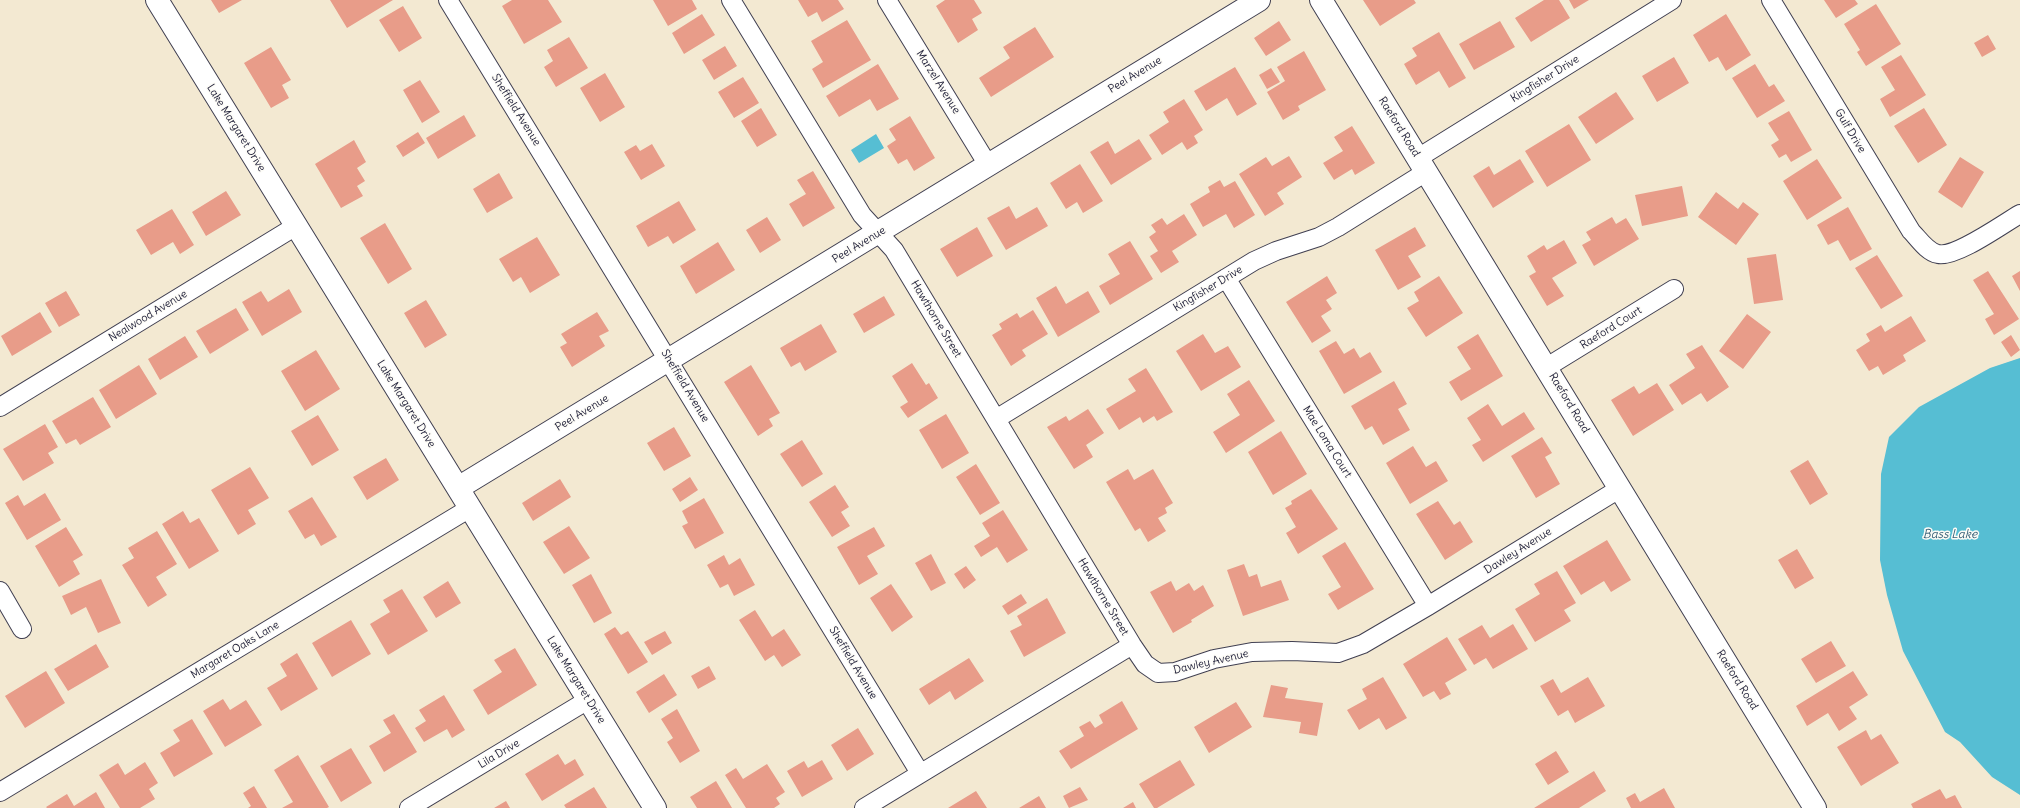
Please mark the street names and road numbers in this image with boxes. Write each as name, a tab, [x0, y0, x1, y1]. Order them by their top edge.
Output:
street label: Marzel Avenue	[913, 48, 963, 116]
street label: Kingfisher Drive	[1508, 53, 1582, 105]
street label: Peel Avenue	[1106, 54, 1164, 96]
street label: Sheffield Avenue	[489, 72, 543, 148]
street label: Lake Margaret Drive	[204, 82, 268, 174]
street label: Raeford Road	[1375, 95, 1423, 159]
street label: Gulf Drive	[1832, 107, 1868, 155]
street label: Peel Avenue	[830, 224, 888, 266]
street label: Kingfisher Drive	[1171, 263, 1245, 315]
street label: Hawthorne Street	[908, 278, 964, 360]
street label: Nealwood Avenue	[106, 287, 190, 345]
street label: Raeford Court	[1578, 304, 1644, 352]
street label: Sheffield Avenue	[658, 347, 712, 425]
street label: Lake Margaret Drive	[374, 358, 438, 450]
street label: Raeford Road	[1546, 370, 1592, 436]
street label: Peel Avenue	[553, 392, 611, 434]
street label: Mae Loma Court	[1300, 404, 1354, 480]
street label: Dawley Avenue	[1482, 525, 1554, 577]
street label: Hawthorne Street	[1075, 556, 1131, 638]
street label: Margaret Oaks Lane	[188, 618, 282, 682]
street label: Sheffield Avenue	[826, 624, 880, 702]
street label: Lake Margaret Drive	[544, 634, 608, 726]
street label: Dawley Avenue	[1172, 647, 1250, 677]
street label: Raeford Road	[1713, 648, 1761, 712]
street label: Lila Drive	[476, 737, 522, 771]

